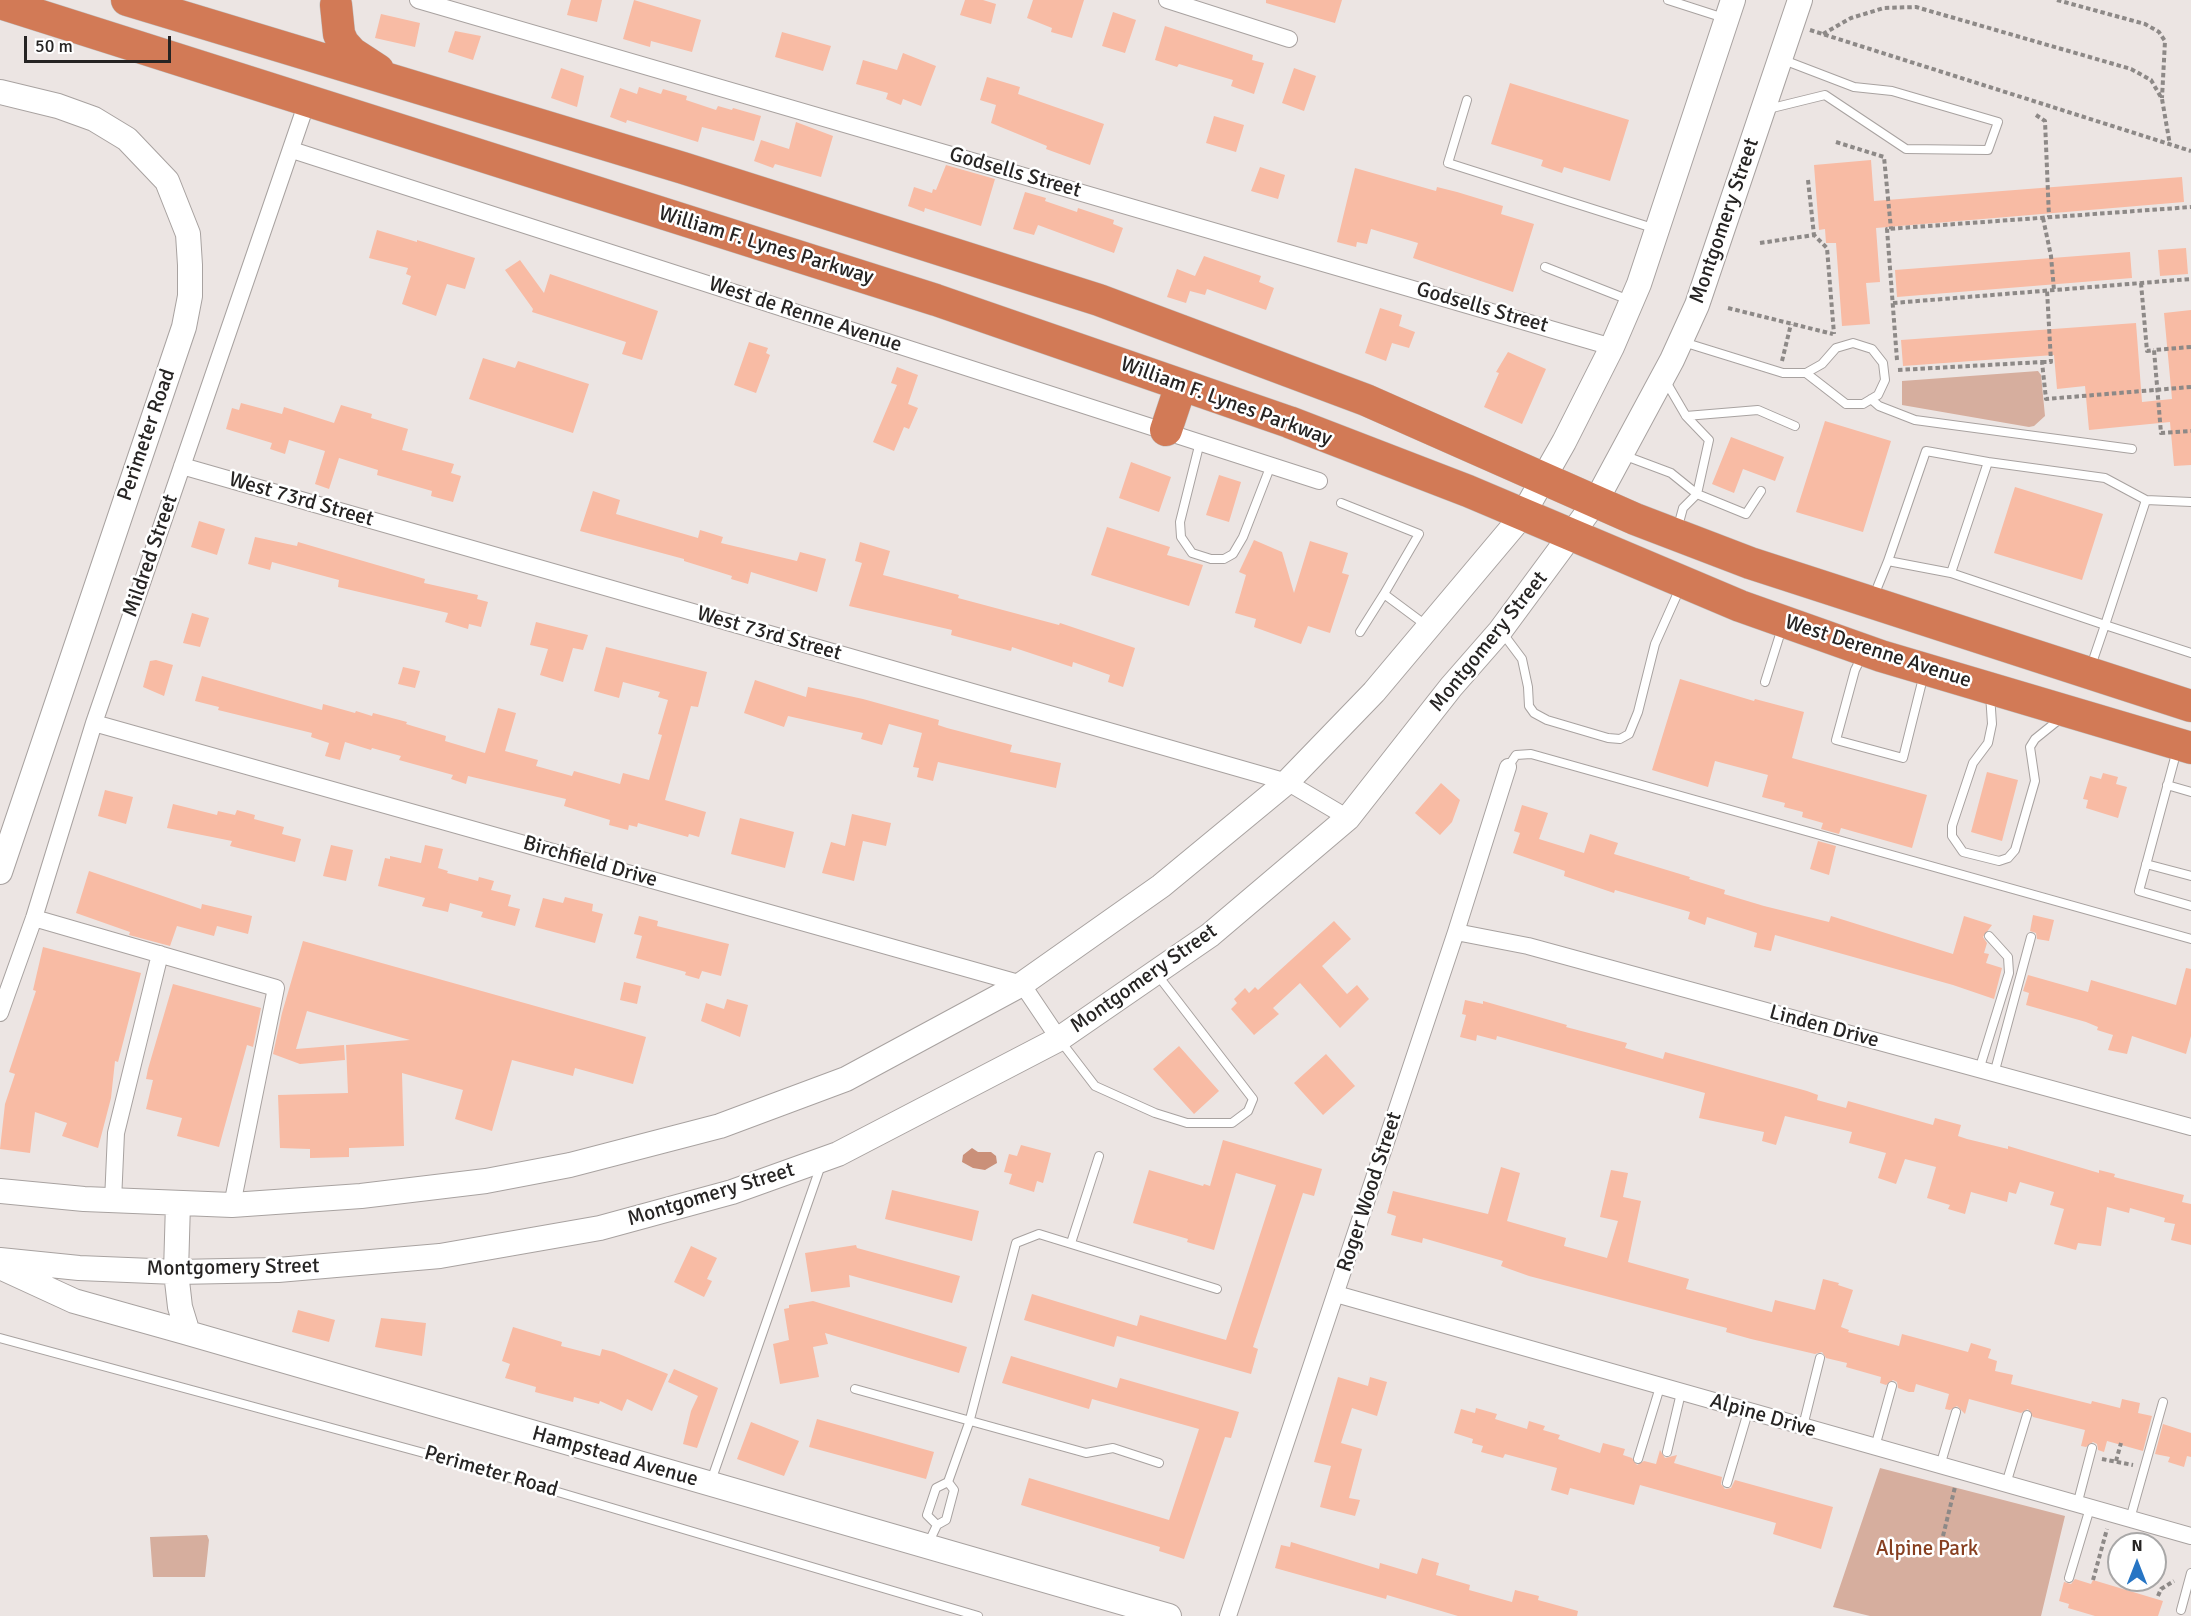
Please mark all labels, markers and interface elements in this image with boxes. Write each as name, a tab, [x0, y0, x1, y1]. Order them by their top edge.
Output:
scale bar	[27, 24, 174, 62]
text: 50 m	[35, 35, 73, 57]
street label: Montgomery Street	[1685, 135, 1765, 307]
street label: Godsells Street	[946, 142, 1084, 204]
street label: William F. Lynes Parkway	[656, 201, 876, 291]
street label: West de Renne Avenue	[705, 272, 905, 358]
street label: Godsells Street	[1413, 277, 1551, 339]
street label: William F. Lynes Parkway	[1117, 352, 1335, 452]
street label: Perimeter Road	[113, 366, 181, 504]
street label: West 73rd Street	[226, 467, 376, 533]
street label: Mildred Street	[118, 491, 184, 621]
street label: Montgomery Street	[1425, 567, 1553, 717]
street label: West 73rd Street	[694, 601, 844, 667]
street label: West Derenne Avenue	[1782, 610, 1974, 694]
street label: Birchfield Drive	[520, 831, 660, 893]
street label: Montgomery Street	[1066, 919, 1222, 1039]
street label: Linden Drive	[1766, 1000, 1882, 1054]
street label: Roger Wood Street	[1332, 1109, 1408, 1275]
street label: Montgomery Street	[624, 1158, 798, 1232]
street label: Montgomery Street	[146, 1254, 320, 1282]
street label: Alpine Drive	[1707, 1389, 1819, 1443]
street label: Hampstead Avenue	[529, 1421, 701, 1493]
street label: Perimeter Road	[421, 1441, 561, 1503]
north arrow	[2107, 1532, 2167, 1592]
park label: Alpine Park	[1876, 1536, 1978, 1562]
text: N	[2131, 1536, 2143, 1556]

